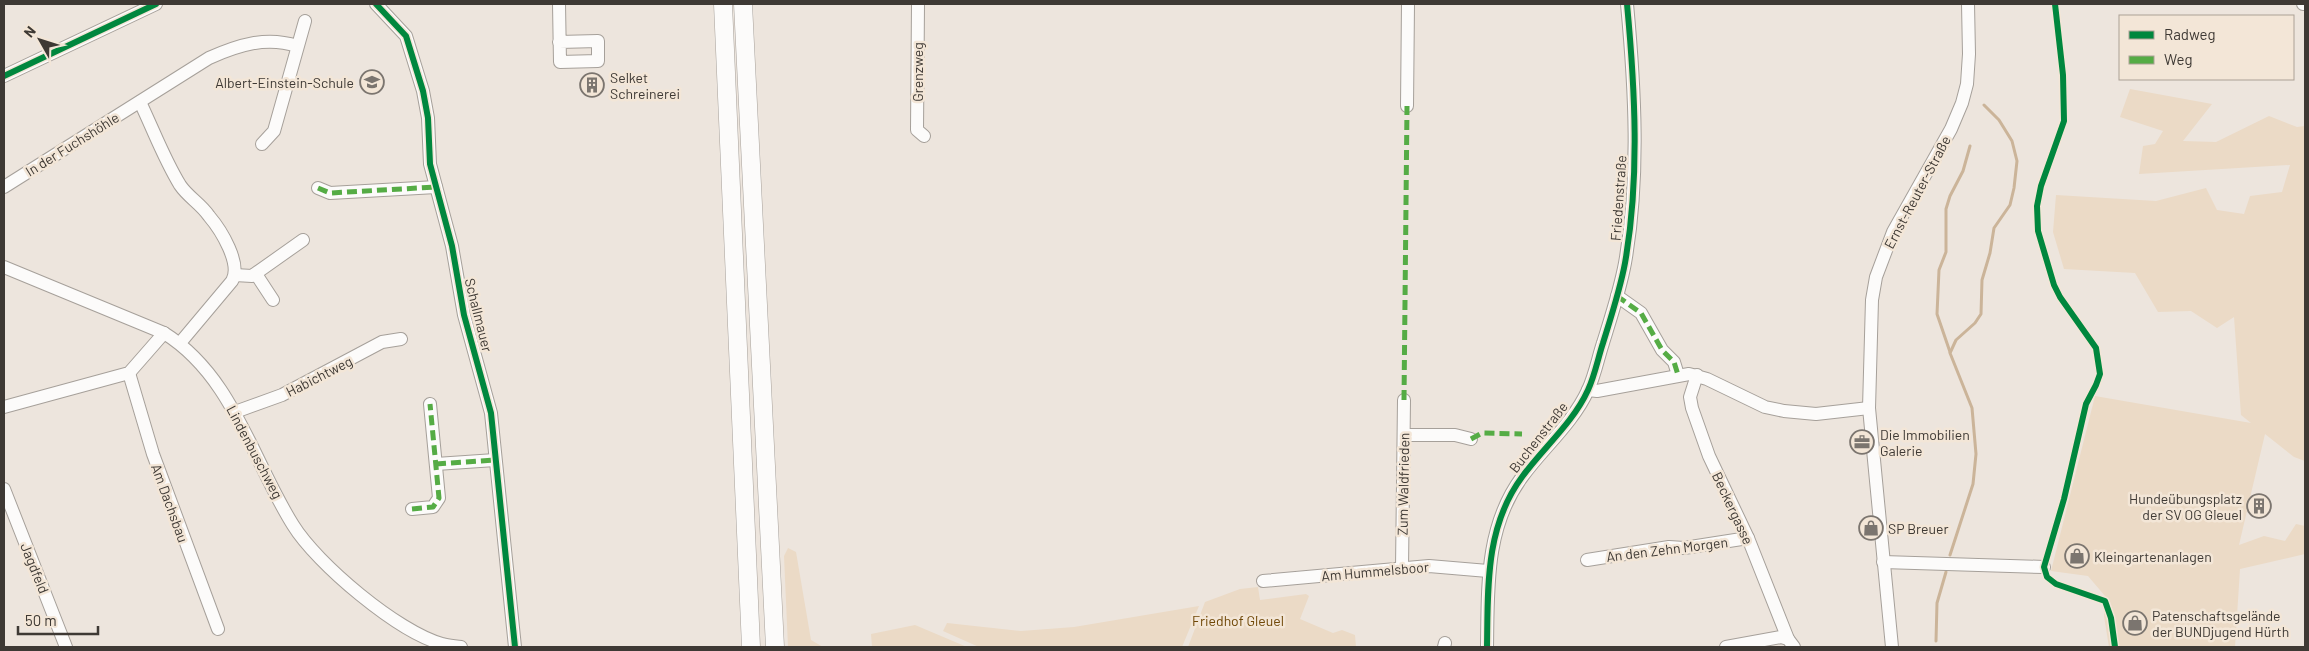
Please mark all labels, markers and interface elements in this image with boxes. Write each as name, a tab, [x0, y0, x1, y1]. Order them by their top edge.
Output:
north arrow	[15, 15, 65, 65]
legend	[2119, 15, 2294, 80]
text: N	[20, 23, 39, 40]
text: Radweg	[2164, 25, 2216, 43]
street label: Grenzweg	[909, 42, 926, 102]
text: Weg	[2164, 50, 2192, 68]
school or university icon: Albert-Einstein-Schule	[359, 69, 385, 95]
place label: Selket Schreinerei	[610, 69, 680, 102]
building icon: Selket Schreinerei	[579, 72, 605, 98]
place label: Albert-Einstein-Schule	[215, 74, 354, 91]
street label: In der Fuchshöhle	[22, 108, 122, 180]
street label: Ernst-Reuter-Straße	[1880, 133, 1954, 251]
street label: Friedenstraße	[1607, 155, 1629, 241]
street label: Schallmauer	[462, 276, 496, 354]
street label: Habichtweg	[283, 352, 355, 400]
street label: Buchenstraße	[1505, 398, 1571, 476]
street label: Lindenbuschweg	[223, 403, 287, 501]
place label: Die Immobilien Galerie	[1880, 426, 1970, 459]
office icon: Die Immobilien Galerie	[1849, 429, 1875, 455]
street label: Zum Waldfrieden	[1394, 432, 1412, 536]
street label: Am Dachsbau	[148, 461, 192, 545]
street label: Beckergasse	[1709, 469, 1757, 547]
place label: Hundeübungsplatz der SV OG Gleuel	[2129, 490, 2242, 523]
building icon: Hundeübungsplatz der SV OG Gleuel	[2246, 493, 2272, 519]
shop icon: SP Breuer	[1858, 515, 1884, 541]
place label: SP Breuer	[1888, 520, 1949, 537]
street label: An den Zehn Morgen	[1605, 533, 1729, 565]
street label: Jagdfeld	[17, 540, 53, 596]
shop icon: Kleingartenanlagen	[2064, 543, 2090, 569]
place label: Kleingartenanlagen	[2094, 548, 2212, 565]
street label: Am Hummelsboor	[1321, 558, 1429, 584]
scale bar	[18, 604, 98, 636]
place label: Patenschaftsgelände der BUNDjugend Hürth	[2152, 607, 2289, 640]
shop icon: Patenschaftsgelände der BUNDjugend Hürth	[2122, 610, 2148, 636]
text: 50 m	[25, 611, 57, 629]
park label: Friedhof Gleuel	[1192, 612, 1284, 629]

